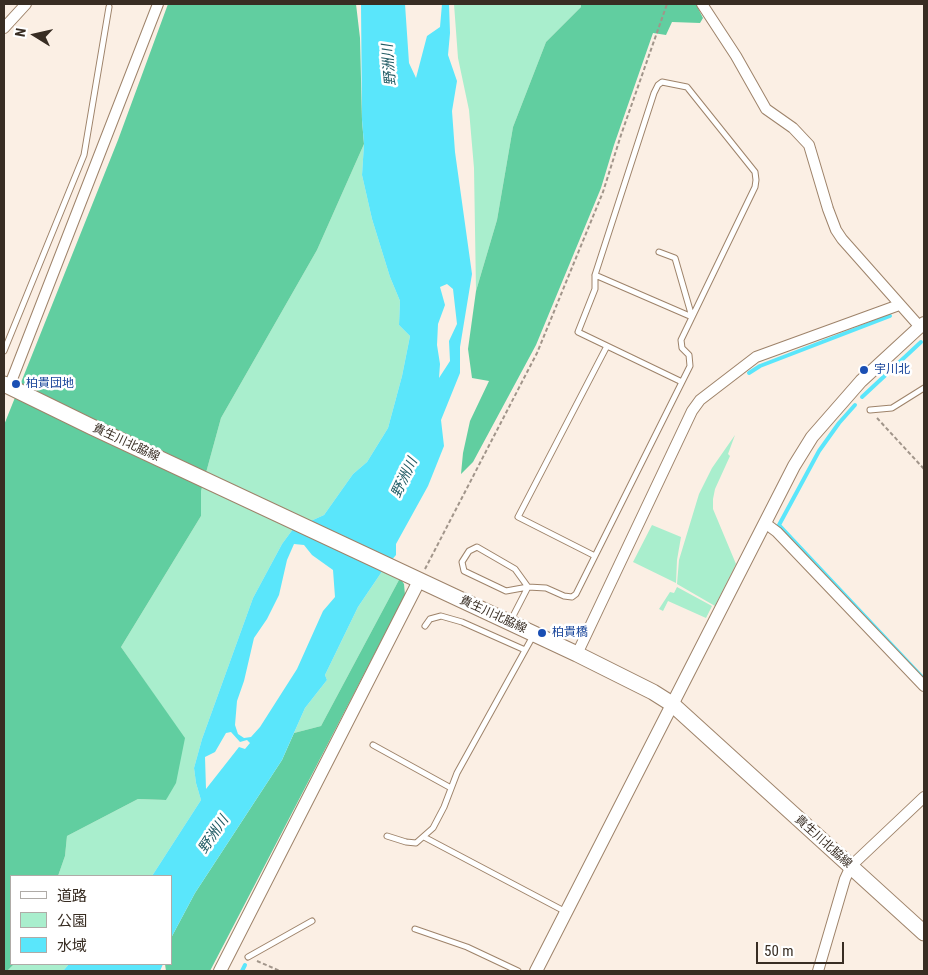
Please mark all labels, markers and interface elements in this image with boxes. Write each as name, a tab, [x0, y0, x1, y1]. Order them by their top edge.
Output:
north arrow	[10, 10, 60, 60]
text: N	[12, 27, 29, 38]
water label: 野洲川	[380, 43, 400, 87]
place label: 宇川北	[874, 363, 910, 377]
marker: 宇川北	[858, 364, 870, 376]
place label: 柏貴団地	[26, 377, 74, 391]
marker: 柏貴団地	[10, 378, 22, 390]
street label: 貴生川北脇線	[90, 421, 162, 465]
water label: 野洲川	[389, 455, 421, 501]
street label: 貴生川北脇線	[457, 593, 529, 637]
place label: 柏貴橋	[552, 626, 588, 640]
marker: 柏貴橋	[536, 627, 548, 639]
water label: 野洲川	[195, 813, 233, 857]
street label: 貴生川北脇線	[791, 813, 855, 871]
legend	[10, 875, 172, 965]
text: 道路	[57, 887, 87, 905]
text: 公園	[57, 912, 87, 930]
scale bar	[758, 932, 846, 964]
text: 水域	[57, 937, 87, 955]
text: 50 m	[764, 942, 794, 960]

